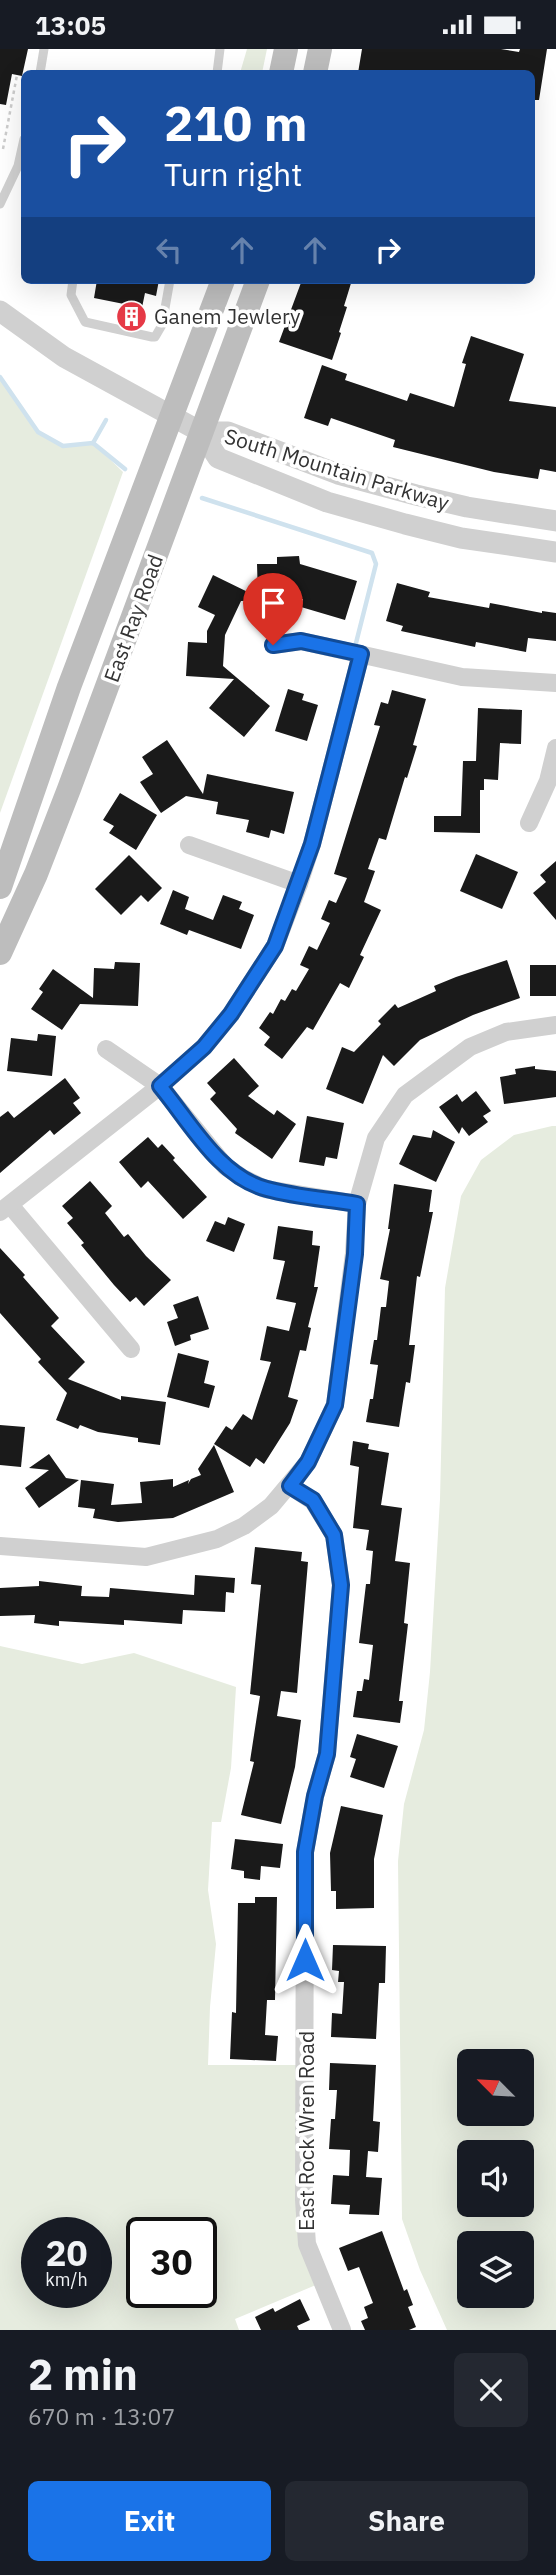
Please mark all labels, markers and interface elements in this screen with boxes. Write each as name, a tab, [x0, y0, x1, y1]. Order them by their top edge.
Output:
text: 13:05	[35, 8, 106, 42]
text: 210 m	[164, 91, 308, 154]
icon: right	[49, 98, 140, 189]
text: Turn right	[164, 153, 302, 195]
icon: left	[150, 231, 188, 269]
icon: ahead	[223, 231, 261, 269]
icon: ahead	[296, 231, 334, 269]
icon: right	[369, 231, 407, 269]
building icon: Ganem Jewlery	[114, 299, 148, 333]
place label: Ganem Jewlery	[154, 302, 301, 330]
street label: South Mountain Parkway	[221, 421, 453, 517]
street label: East Ray Road	[97, 550, 169, 686]
pin	[243, 573, 303, 645]
icon: arrive	[254, 584, 292, 622]
position arrow	[268, 1923, 342, 1997]
street label: East Rock Wren Road	[292, 2031, 320, 2231]
north arrow	[457, 2049, 534, 2126]
map controls	[457, 2049, 534, 2308]
button: sound	[457, 2140, 534, 2217]
speed limit sign: 30	[126, 2217, 217, 2308]
text: 20	[45, 2230, 88, 2276]
button: layers	[457, 2231, 534, 2308]
text: km/h	[45, 2268, 88, 2291]
text: 2 min	[28, 2347, 138, 2402]
button: close	[454, 2353, 528, 2427]
text: 670 m · 13:07	[28, 2401, 175, 2431]
button: Exit	[28, 2481, 271, 2561]
button: Share	[285, 2481, 528, 2561]

